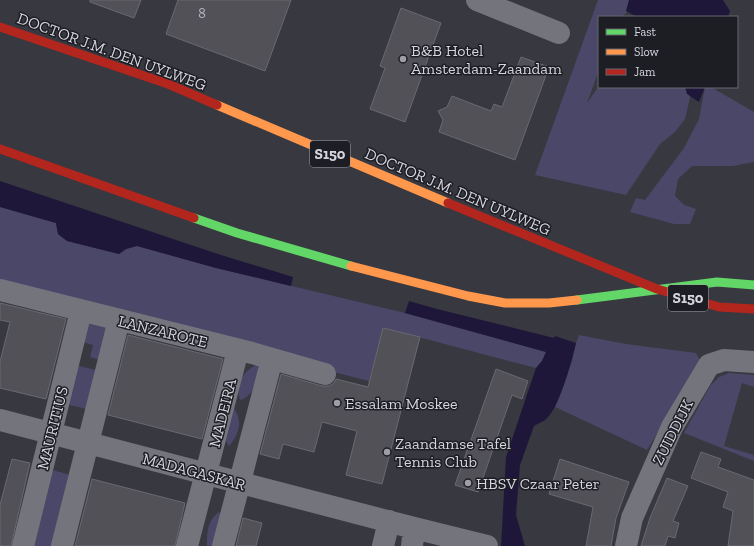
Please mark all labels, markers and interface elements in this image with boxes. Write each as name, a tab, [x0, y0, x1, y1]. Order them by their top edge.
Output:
house number: 8	[198, 5, 206, 22]
street label: DOCTOR J.M. DEN UYLWEG	[15, 8, 209, 95]
legend	[598, 16, 738, 88]
text: Fast	[634, 25, 657, 39]
place label: B&B Hotel Amsterdam-Zaandam	[411, 41, 562, 78]
text: Slow	[634, 45, 660, 59]
marker: B&B Hotel Amsterdam-Zaandam	[398, 54, 408, 64]
text: Jam	[634, 65, 656, 79]
road number: S150	[310, 141, 350, 167]
street label: DOCTOR J.M. DEN UYLWEG	[362, 144, 553, 239]
road number: S150	[668, 285, 708, 311]
street label: LANZAROTE	[116, 311, 209, 352]
street label: MADEIRA	[205, 376, 240, 450]
street label: MAURITIUS	[33, 384, 72, 472]
place label: Essalam Moskee	[345, 394, 458, 413]
street label: ZUIDDIJK	[648, 396, 697, 468]
marker: Essalam Moskee	[332, 398, 342, 408]
place label: Zaandamse Tafel Tennis Club	[395, 434, 511, 471]
marker: Zaandamse Tafel Tennis Club	[382, 447, 392, 457]
street label: MADAGASKAR	[140, 449, 247, 494]
place label: HBSV Czaar Peter	[476, 474, 600, 493]
marker: HBSV Czaar Peter	[463, 478, 473, 488]

